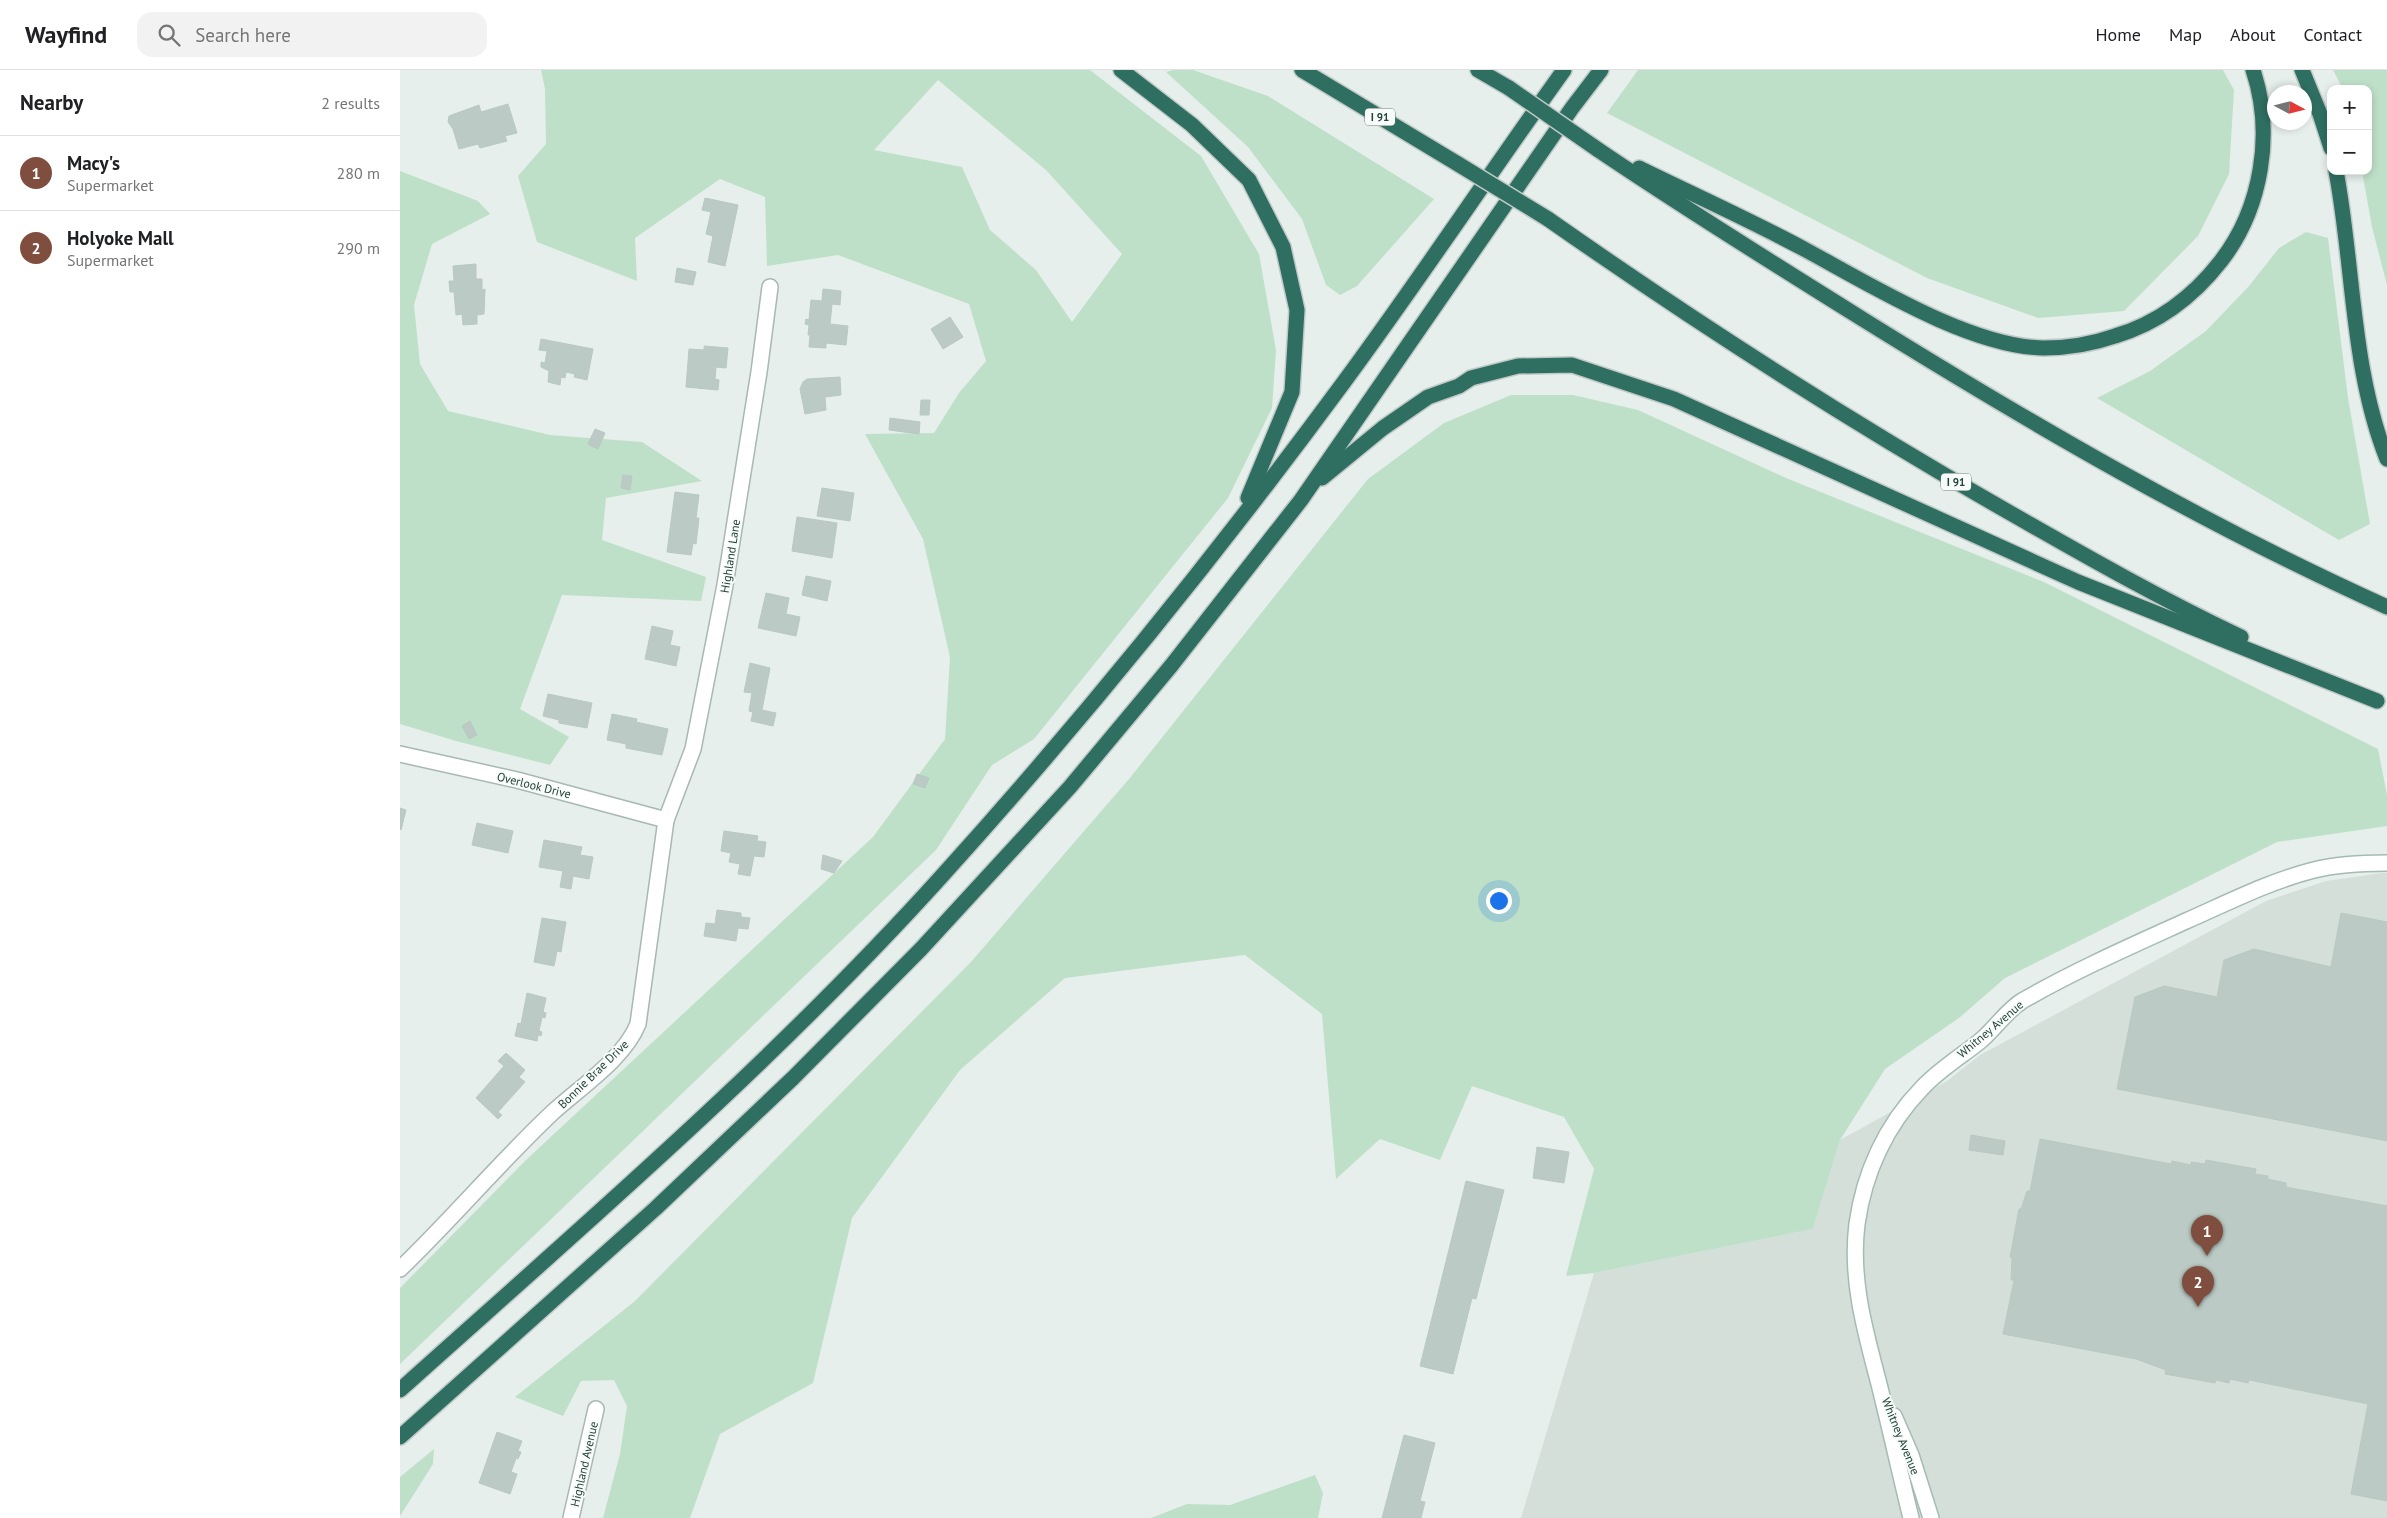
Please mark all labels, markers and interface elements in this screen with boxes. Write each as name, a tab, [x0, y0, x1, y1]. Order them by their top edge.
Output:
search box	[137, 12, 487, 57]
text: Wayfind	[25, 19, 107, 50]
icon: search	[155, 21, 183, 49]
text: Search here	[195, 23, 291, 47]
text: Home	[2095, 23, 2141, 46]
text: Map	[2169, 23, 2202, 46]
text: About	[2230, 23, 2276, 46]
text: Contact	[2304, 23, 2362, 46]
north arrow	[2267, 85, 2312, 130]
map controls	[2327, 85, 2372, 175]
button: +	[2327, 85, 2372, 130]
text: Nearby	[20, 89, 83, 116]
text: 2 results	[321, 93, 380, 113]
road number: I 91	[1365, 108, 1395, 126]
button: −	[2327, 130, 2372, 175]
text: Macy's	[67, 151, 120, 175]
text: 1	[31, 163, 41, 183]
text: 280 m	[337, 163, 380, 183]
text: Supermarket	[67, 175, 154, 195]
text: Holyoke Mall	[67, 226, 174, 250]
text: 2	[31, 238, 41, 258]
text: 290 m	[337, 238, 380, 258]
text: Supermarket	[67, 250, 154, 270]
road number: I 91	[1941, 474, 1971, 491]
street label: Highland Lane	[717, 518, 743, 594]
street label: Overlook Drive	[495, 769, 573, 801]
your location	[1486, 888, 1512, 914]
street label: Whitney Avenue	[1954, 997, 2026, 1061]
street label: Bonnie Brae Drive	[555, 1037, 631, 1111]
pin: 1	[2191, 1215, 2223, 1256]
pin: 2	[2182, 1266, 2214, 1307]
street label: Whitney Avenue	[1879, 1395, 1923, 1477]
street label: Highland Avenue	[567, 1420, 601, 1508]

